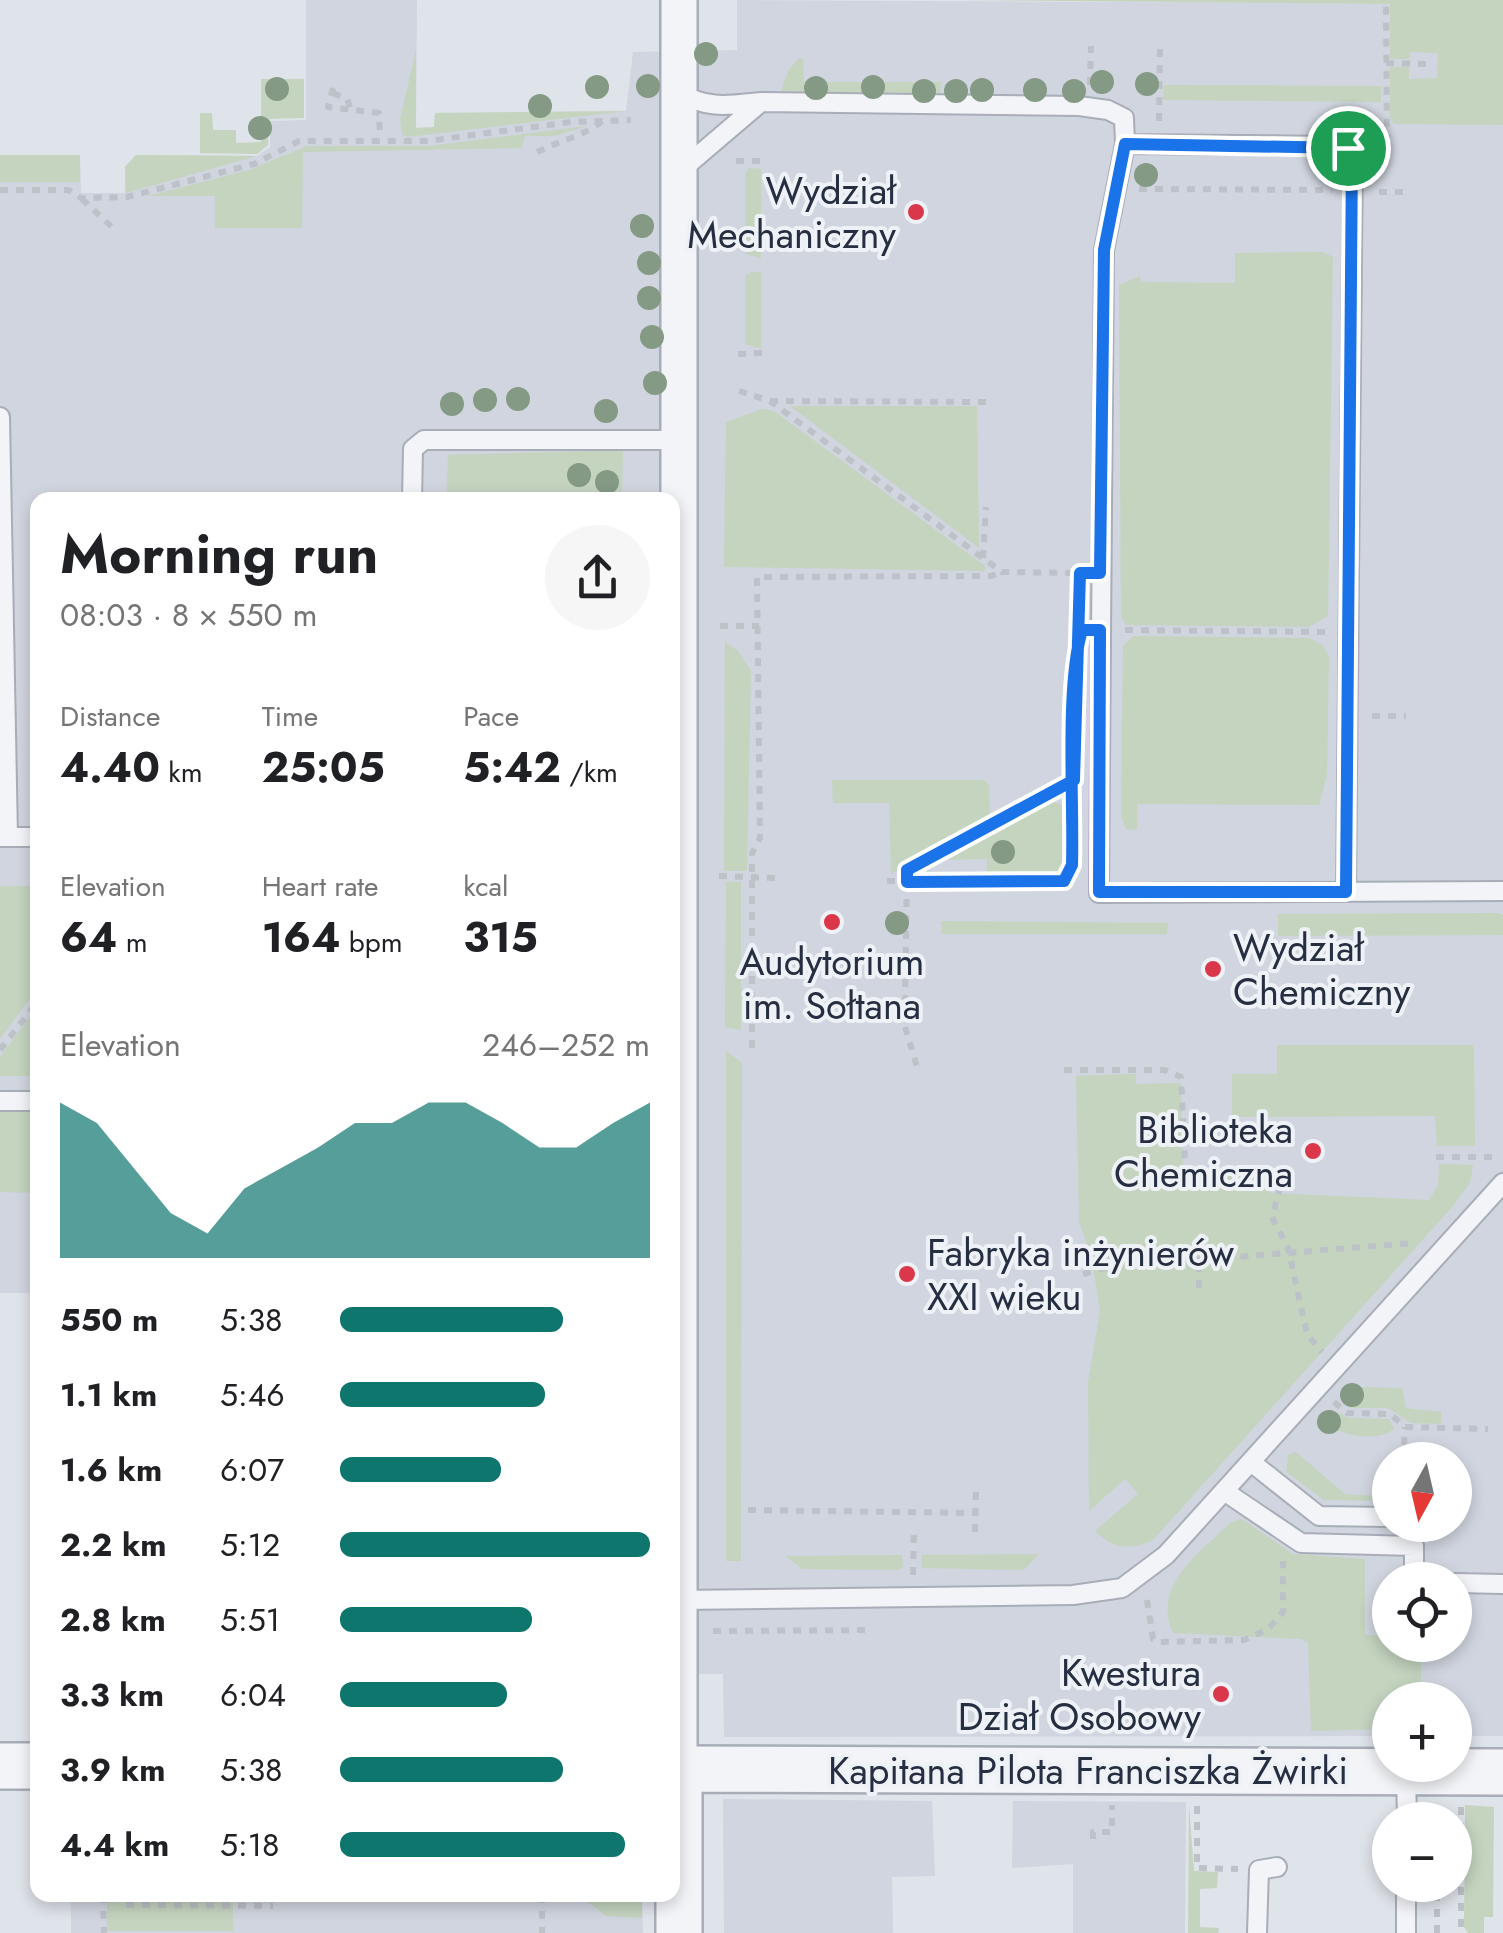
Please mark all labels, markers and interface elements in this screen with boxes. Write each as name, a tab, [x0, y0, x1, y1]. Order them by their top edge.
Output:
pin	[1306, 106, 1391, 191]
icon: arrive	[1321, 121, 1376, 176]
place label: Wydział Mechaniczny	[687, 163, 897, 262]
marker: Wydział Mechaniczny	[905, 201, 927, 223]
text: Morning run	[60, 514, 378, 594]
button: share	[545, 525, 650, 630]
text: 08:03 · 8 × 550 m	[60, 592, 317, 638]
text: Distance	[60, 696, 160, 737]
text: Time	[262, 696, 318, 737]
text: Pace	[463, 696, 519, 737]
text: 4.40	[60, 737, 160, 798]
text: 25:05	[262, 737, 385, 798]
text: 5:42	[463, 737, 561, 798]
text: km	[160, 752, 203, 793]
text: /km	[561, 752, 618, 793]
text: Elevation	[60, 866, 166, 907]
text: Heart rate	[262, 866, 379, 907]
text: kcal	[463, 866, 509, 907]
text: 64	[60, 907, 117, 968]
text: 164	[262, 907, 340, 968]
text: 315	[463, 907, 538, 968]
marker: Audytorium im. Sołtana	[821, 911, 843, 933]
place label: Wydział Chemiczny	[1233, 920, 1410, 1019]
text: m	[117, 922, 148, 963]
text: bpm	[340, 922, 403, 963]
place label: Audytorium im. Sołtana	[739, 934, 925, 1033]
marker: Wydział Chemiczny	[1202, 958, 1224, 980]
text: Elevation	[60, 1022, 181, 1068]
text: 246–252 m	[482, 1022, 650, 1068]
place label: Biblioteka Chemiczna	[1114, 1102, 1293, 1201]
marker: Biblioteka Chemiczna	[1302, 1140, 1324, 1162]
place label: Fabryka inżynierów XXI wieku	[927, 1225, 1234, 1324]
marker: Fabryka inżynierów XXI wieku	[896, 1263, 918, 1285]
text: 550 m	[60, 1297, 158, 1343]
text: 5:38	[220, 1297, 283, 1343]
text: 1.1 km	[60, 1372, 157, 1418]
text: 5:46	[220, 1372, 285, 1418]
north arrow	[1372, 1442, 1472, 1542]
map controls	[1372, 1442, 1472, 1902]
text: 1.6 km	[60, 1447, 162, 1493]
text: 6:07	[220, 1447, 284, 1493]
text: 2.2 km	[60, 1522, 167, 1568]
text: 5:12	[220, 1522, 280, 1568]
button: locate	[1372, 1562, 1472, 1662]
text: 2.8 km	[60, 1597, 166, 1643]
text: 5:51	[220, 1597, 280, 1643]
place label: Kwestura Dział Osobowy	[958, 1645, 1201, 1744]
text: 3.3 km	[60, 1672, 164, 1718]
text: 6:04	[220, 1672, 286, 1718]
button: +	[1372, 1682, 1472, 1782]
marker: Kwestura Dział Osobowy	[1210, 1683, 1232, 1705]
street label: Kapitana Pilota Franciszka Żwirki	[828, 1743, 1348, 1798]
text: 3.9 km	[60, 1747, 165, 1793]
text: 5:38	[220, 1747, 283, 1793]
button: −	[1372, 1802, 1472, 1902]
text: 4.4 km	[60, 1822, 169, 1868]
text: 5:18	[220, 1822, 280, 1868]

